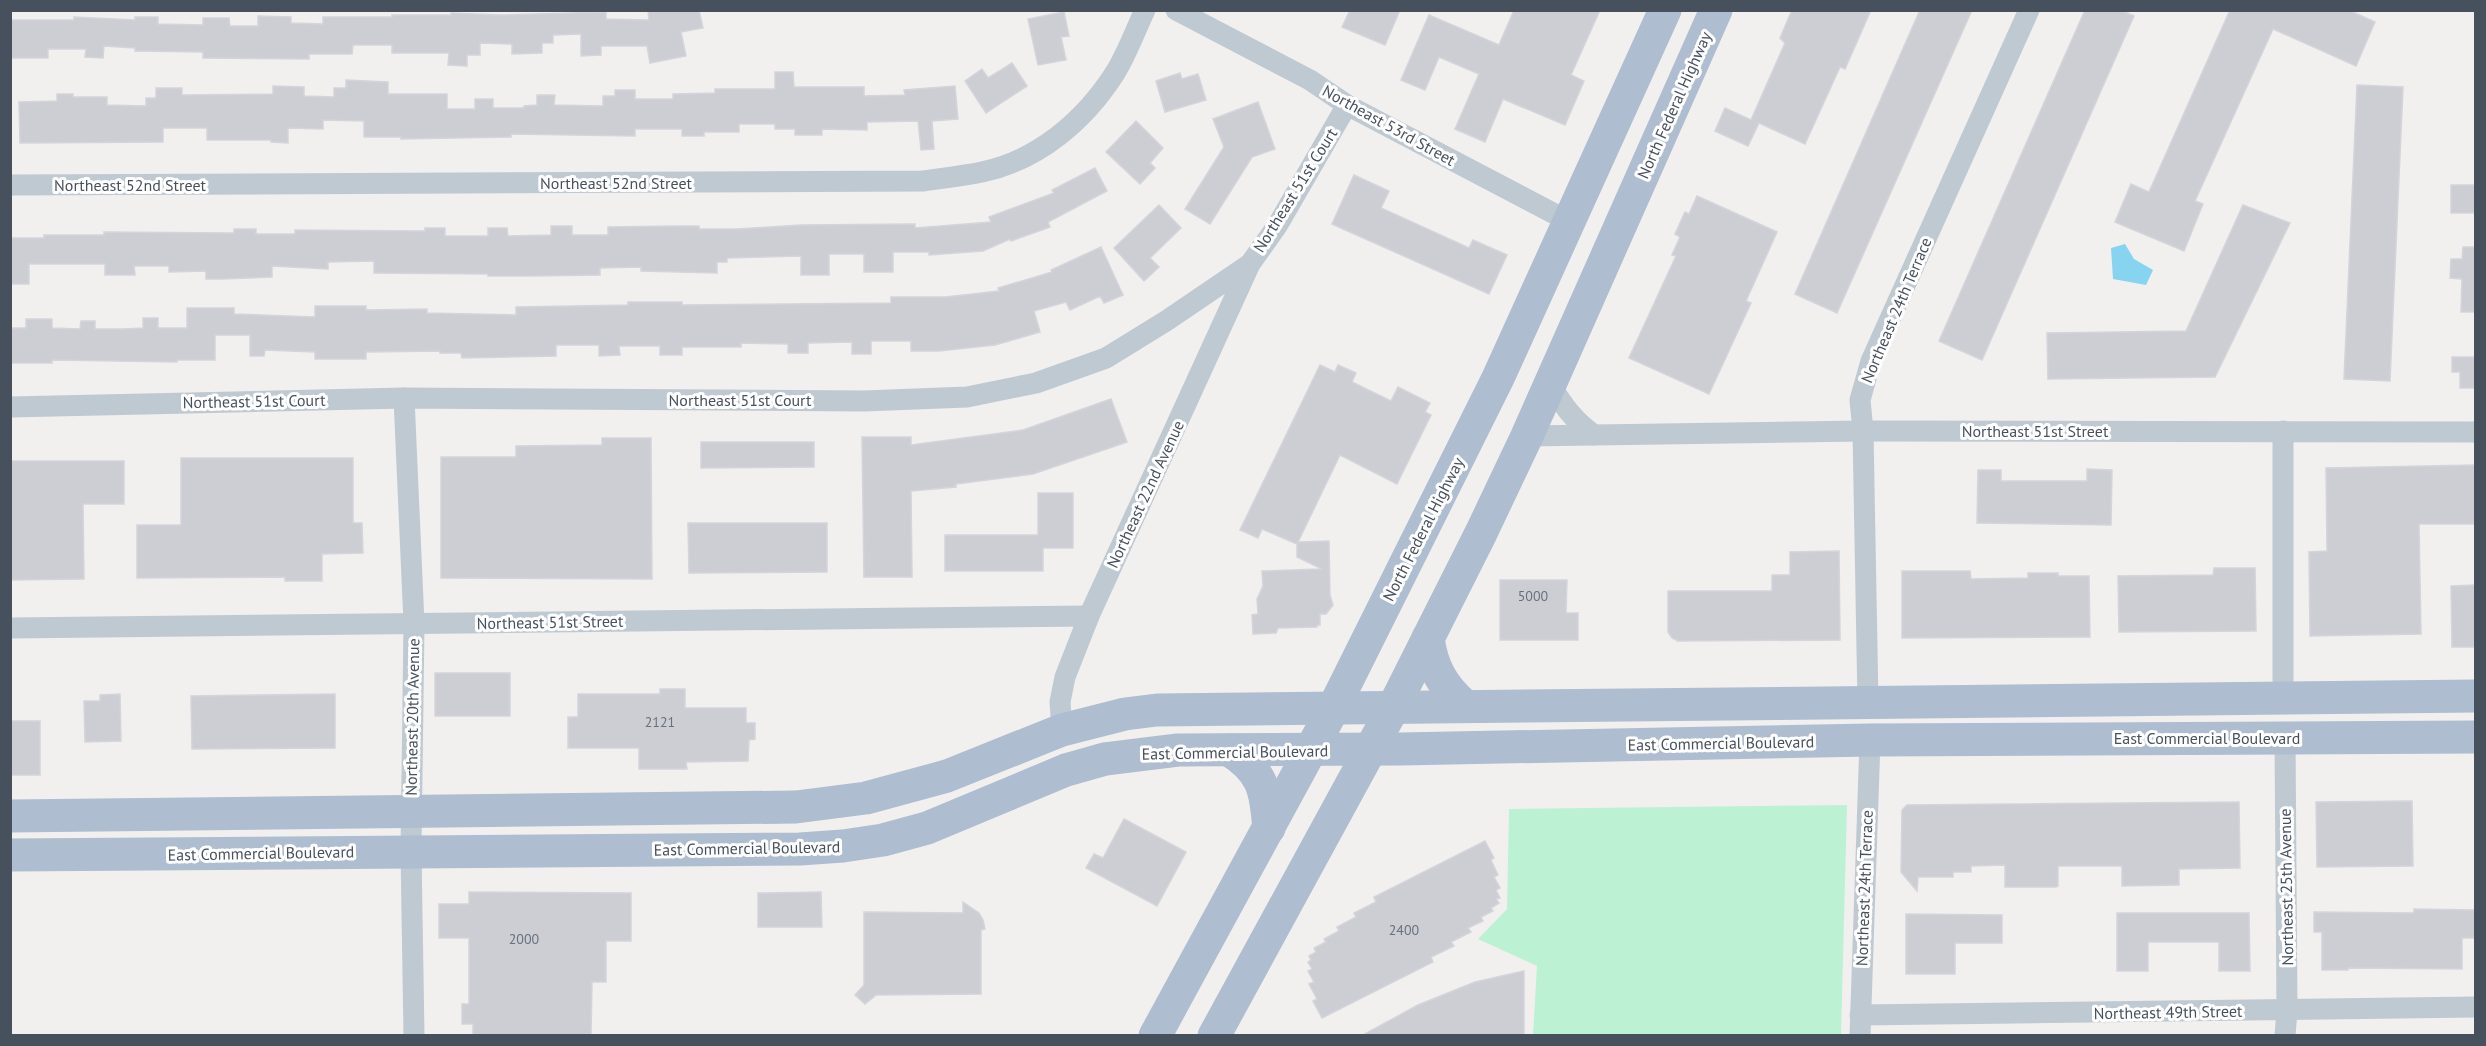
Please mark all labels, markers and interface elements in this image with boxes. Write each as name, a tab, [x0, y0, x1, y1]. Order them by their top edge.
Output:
street label: North Federal Highway	[1633, 28, 1716, 182]
street label: Northeast 53rd Street	[1319, 80, 1459, 170]
street label: Northeast 51st Court	[1249, 124, 1342, 256]
street label: Northeast 52nd Street	[540, 173, 693, 193]
street label: Northeast 52nd Street	[54, 175, 207, 195]
street label: Northeast 24th Terrace	[1856, 234, 1936, 386]
street label: Northeast 51st Court	[182, 390, 326, 412]
street label: Northeast 51st Court	[669, 390, 812, 410]
street label: Northeast 22nd Avenue	[1102, 417, 1188, 571]
street label: Northeast 51st Street	[1962, 421, 2109, 441]
street label: North Federal Highway	[1378, 453, 1468, 604]
house number: 5000	[1518, 587, 1549, 605]
street label: Northeast 51st Street	[476, 611, 624, 633]
street label: Northeast 20th Avenue	[401, 638, 423, 796]
house number: 2121	[645, 713, 675, 731]
street label: East Commercial Boulevard	[2114, 728, 2300, 748]
street label: East Commercial Boulevard	[1627, 731, 1815, 755]
street label: East Commercial Boulevard	[1141, 740, 1329, 764]
street label: Northeast 25th Avenue	[2275, 808, 2297, 966]
street label: Northeast 24th Terrace	[1851, 810, 1877, 966]
street label: East Commercial Boulevard	[653, 836, 841, 860]
street label: East Commercial Boulevard	[167, 841, 355, 865]
house number: 2400	[1389, 921, 1420, 939]
house number: 2000	[509, 930, 540, 948]
street label: Northeast 49th Street	[2093, 1001, 2243, 1023]

